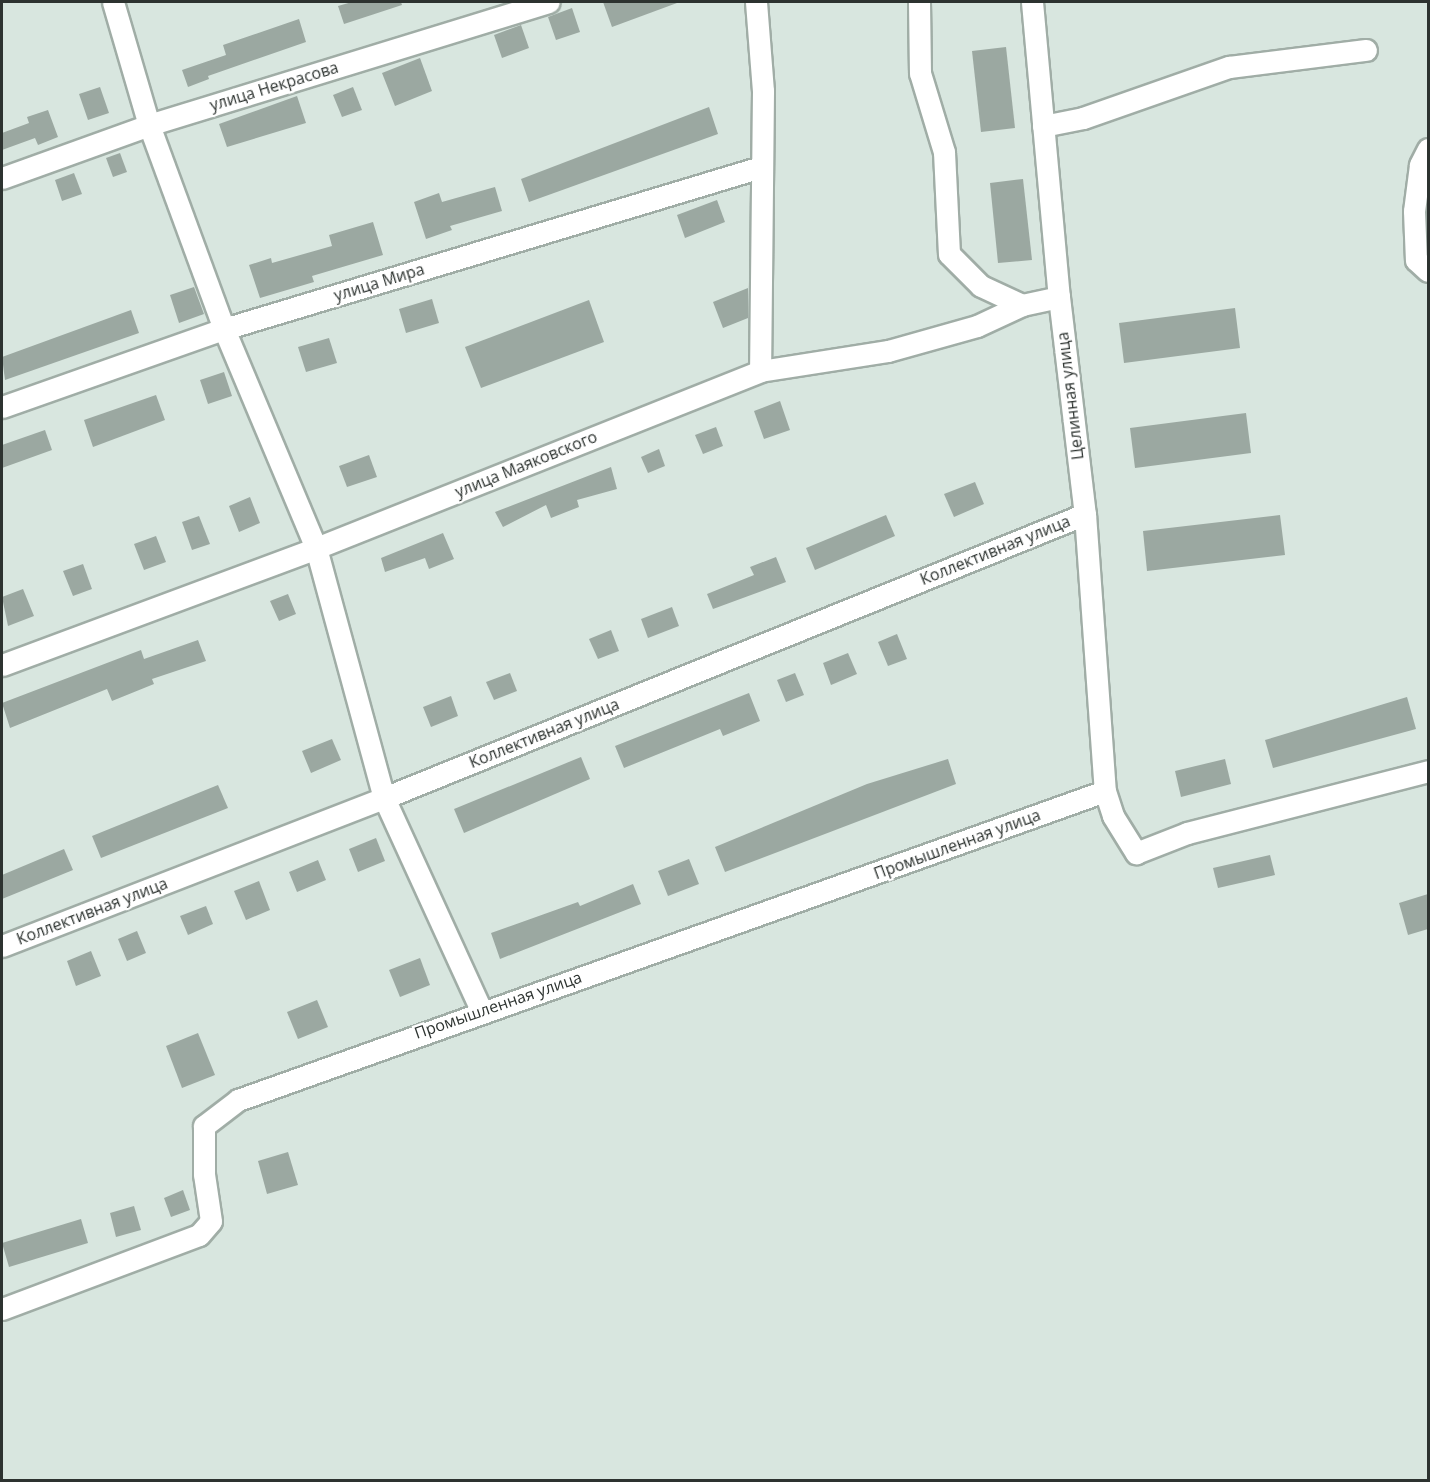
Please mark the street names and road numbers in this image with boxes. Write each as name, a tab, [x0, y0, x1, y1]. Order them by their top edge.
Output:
street label: улица Некрасова	[207, 57, 341, 115]
street label: улица Мира	[331, 259, 427, 305]
street label: Целинная улица	[1053, 331, 1087, 461]
street label: улица Маяковского	[452, 427, 600, 501]
street label: Коллективная улица	[917, 511, 1073, 589]
street label: Коллективная улица	[466, 694, 622, 772]
street label: Промышленная улица	[871, 805, 1043, 883]
street label: Коллективная улица	[14, 873, 170, 949]
street label: Промышленная улица	[412, 967, 584, 1043]

